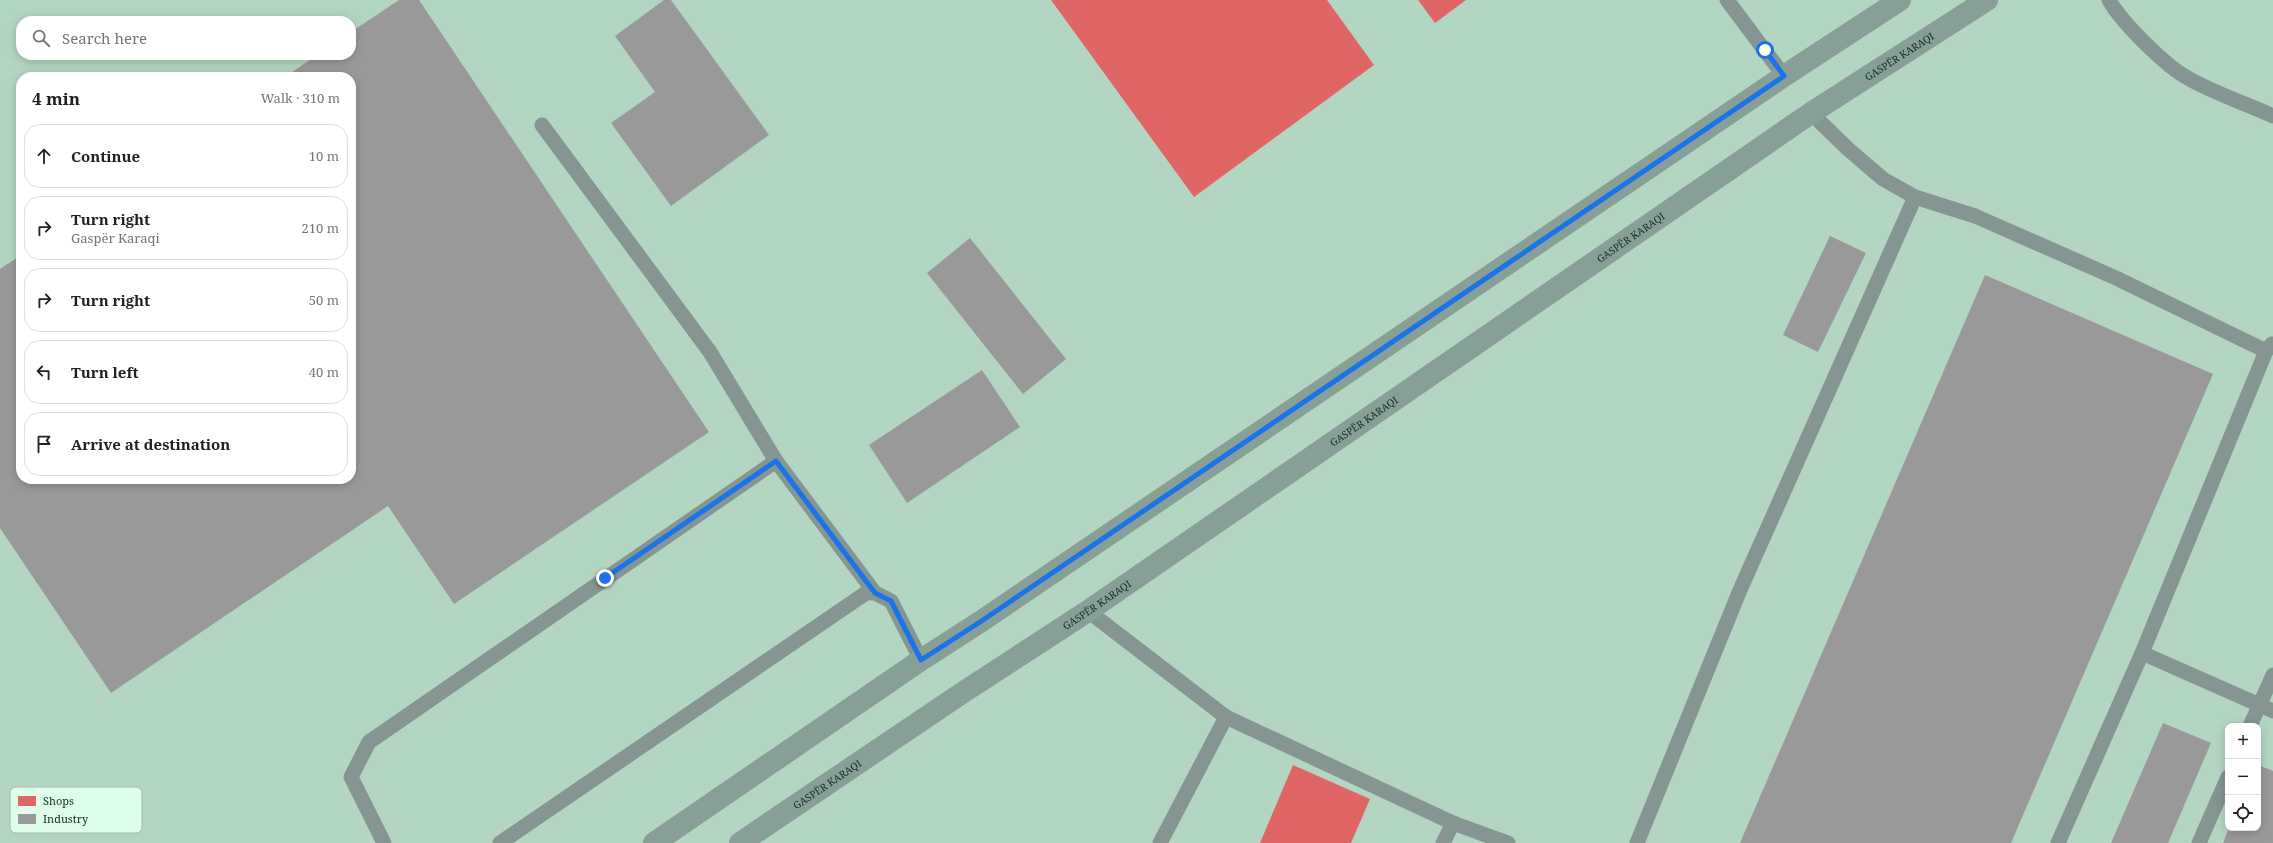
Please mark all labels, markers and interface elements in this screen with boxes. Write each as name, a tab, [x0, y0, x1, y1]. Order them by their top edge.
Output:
search box	[16, 16, 356, 60]
icon: search	[30, 27, 52, 49]
text: Search here	[62, 28, 147, 48]
street label: GASPËR KARAQI	[1862, 29, 1937, 84]
route start	[1756, 41, 1774, 59]
text: 4 min	[32, 87, 80, 110]
text: Walk · 310 m	[261, 89, 340, 107]
icon: ahead	[33, 145, 55, 167]
text: Continue	[71, 146, 140, 166]
text: 10 m	[309, 147, 339, 165]
text: Turn right	[71, 209, 150, 229]
street label: GASPËR KARAQI	[1594, 209, 1668, 266]
icon: right	[33, 217, 55, 239]
text: 210 m	[302, 219, 339, 237]
text: Gaspër Karaqi	[71, 229, 160, 247]
icon: right	[33, 289, 55, 311]
text: Turn right	[71, 290, 150, 310]
text: 50 m	[309, 291, 339, 309]
icon: left	[33, 361, 55, 383]
text: Turn left	[71, 362, 139, 382]
text: 40 m	[309, 363, 339, 381]
street label: GASPËR KARAQI	[1327, 393, 1401, 449]
icon: arrive	[33, 433, 55, 455]
text: Arrive at destination	[71, 434, 230, 454]
route end	[596, 569, 614, 587]
street label: GASPËR KARAQI	[1060, 576, 1134, 633]
map controls	[2225, 723, 2261, 831]
button: +	[2225, 723, 2261, 759]
street label: GASPËR KARAQI	[790, 756, 864, 812]
button: −	[2225, 759, 2261, 795]
legend	[10, 787, 142, 833]
text: Shops	[43, 793, 74, 808]
button: locate	[2225, 795, 2261, 831]
text: Industry	[43, 811, 89, 826]

